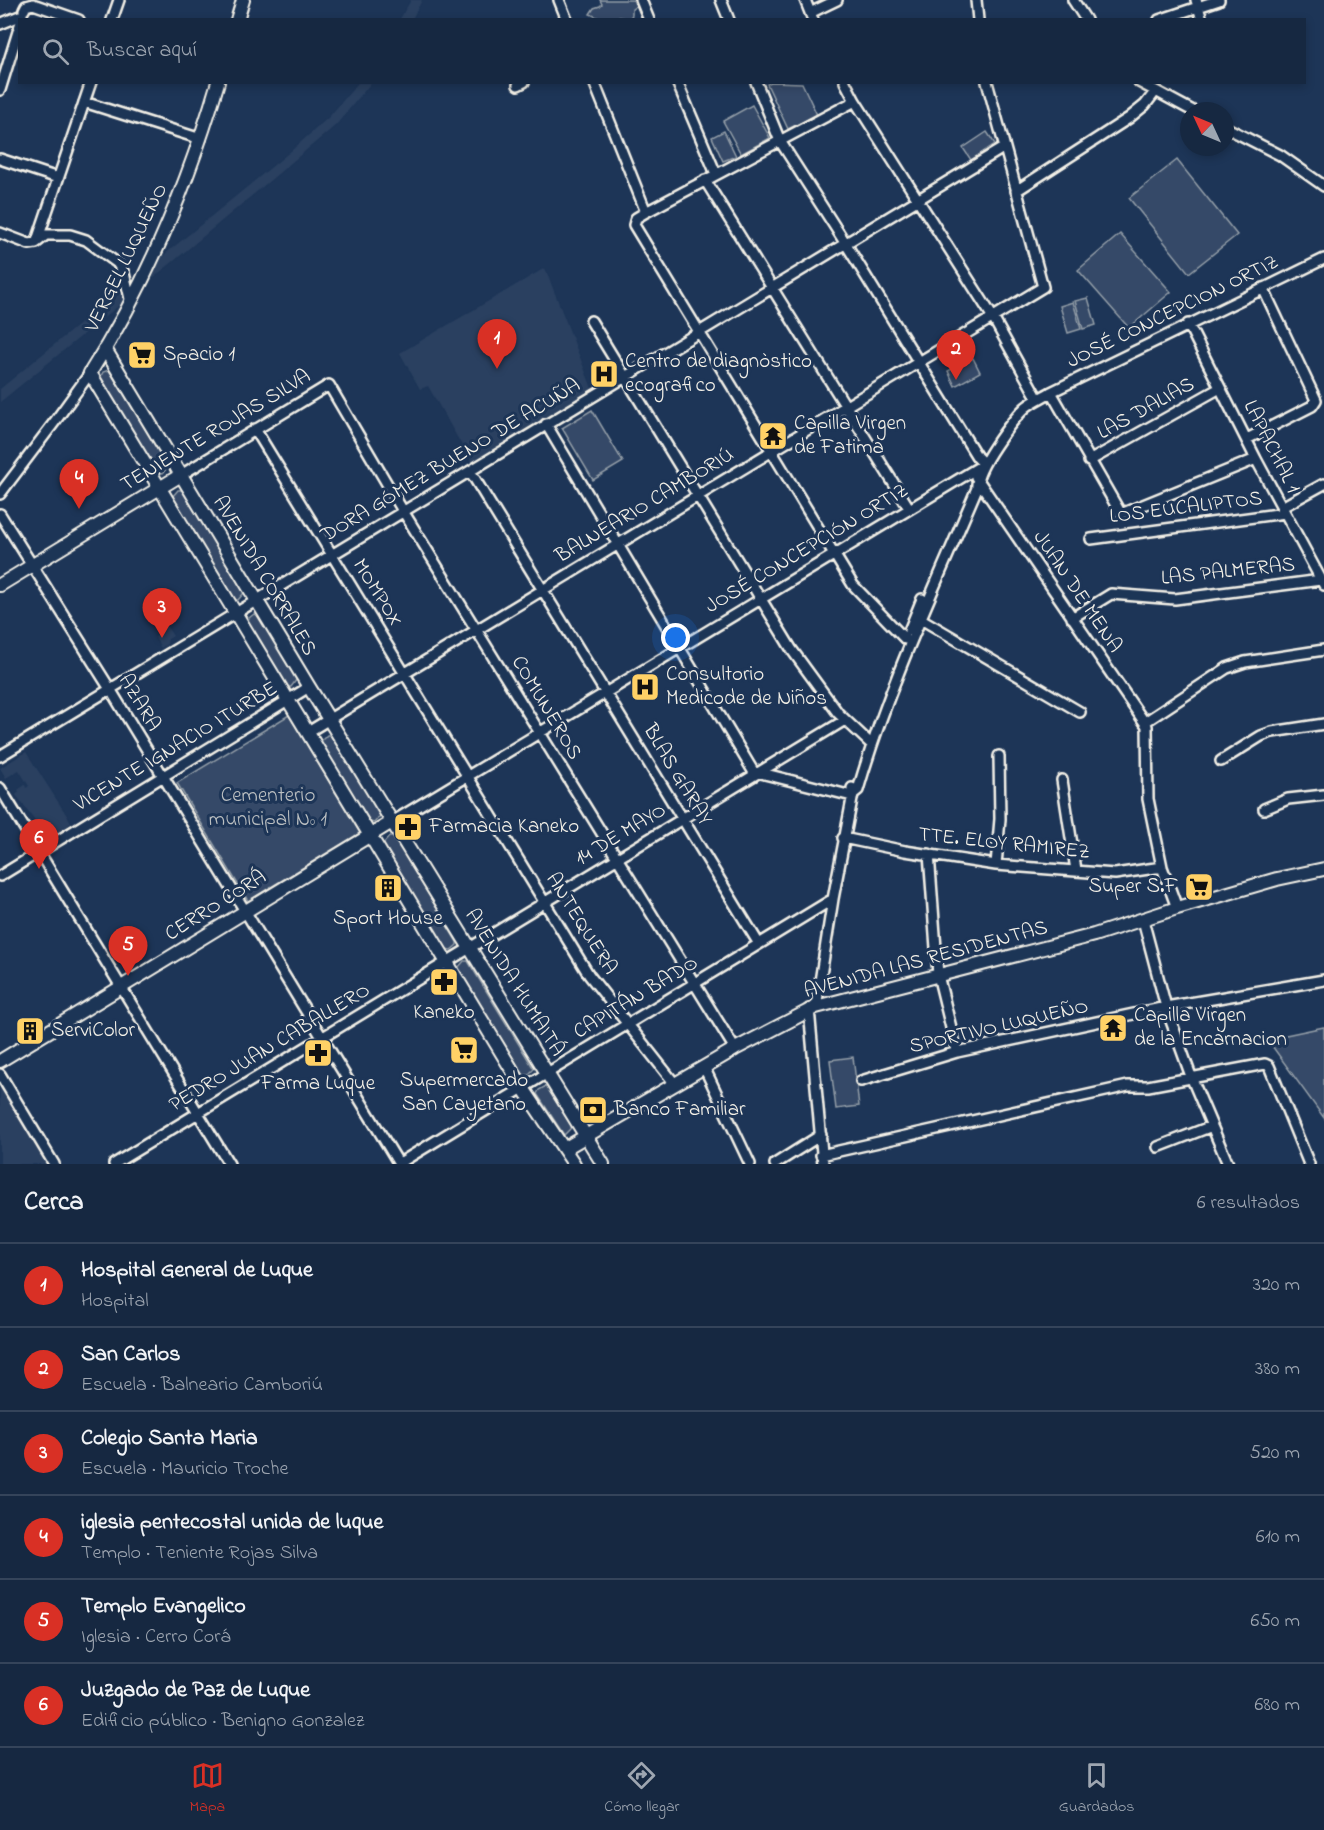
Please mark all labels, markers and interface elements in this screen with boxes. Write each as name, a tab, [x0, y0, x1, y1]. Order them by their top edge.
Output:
search box	[18, 18, 1306, 84]
icon: search	[39, 35, 72, 68]
text: Buscar aquí	[87, 35, 197, 67]
north arrow	[1180, 102, 1234, 156]
street label: VERGEL LUQUEÑO	[78, 179, 176, 338]
street label: JOSÉ CONCEPCION ORTIZ	[1062, 248, 1284, 376]
pin: 1	[478, 320, 516, 369]
pin: 2	[936, 330, 976, 380]
supermarket icon: Spacio 1	[126, 339, 158, 371]
place label: Spacio 1	[163, 340, 236, 370]
place label: Centro de diagnòstico ecografico	[625, 347, 812, 403]
hospital icon: Centro de diagnòstico ecografico	[588, 358, 620, 390]
street label: TENIENTE ROJAS SILVA	[115, 362, 317, 500]
street label: LAS DALIAS	[1092, 370, 1200, 448]
street label: DORA GÓMEZ BUENO DE ACUÑA	[315, 371, 587, 551]
street label: LAPACHAL 1	[1235, 395, 1307, 499]
place label: Capilla Virgen de Fatima	[794, 409, 906, 463]
temple icon: Capilla Virgen de Fatima	[757, 420, 789, 452]
street label: BALNEARIO CAMBORIÚ	[549, 441, 740, 572]
pin: 4	[60, 460, 98, 509]
street label: JOSÉ CONCEPCIÓN ORTIZ	[700, 476, 914, 622]
street label: LOS EUCALIPTOS	[1108, 484, 1264, 532]
street label: AVENIDA CORRALES	[204, 490, 324, 662]
street label: JUAN DE MENA	[1025, 525, 1129, 659]
street label: LAS PALMERAS	[1160, 550, 1296, 594]
street label: MOMPOX	[344, 553, 410, 633]
pin: 3	[142, 588, 182, 638]
your location	[661, 623, 690, 652]
street label: COMUNEROS	[503, 650, 589, 766]
place label: Consultorio Medicode de Niños	[666, 660, 827, 714]
street label: AZARA	[110, 669, 168, 737]
hospital icon: Consultorio Medicode de Niños	[629, 671, 661, 703]
street label: VICENTE IGNACIO ITURBE	[68, 674, 283, 820]
street label: BLAS GARAY	[634, 718, 719, 832]
park label: Cementerio municipal Nº 1	[209, 781, 327, 835]
street label: 14 DE MAYO	[570, 796, 672, 874]
pharmacy icon: Farmacia Kaneko	[392, 811, 424, 843]
place label: Farmacia Kaneko	[428, 812, 579, 842]
pin: 6	[20, 820, 58, 869]
street label: TTE. ELOY RAMIREZ	[917, 820, 1091, 868]
street label: CERRO CORÁ	[159, 862, 273, 949]
street label: ANTEQUERA	[538, 867, 624, 981]
supermarket icon: Super S.F	[1183, 871, 1215, 903]
building icon: Sport House	[372, 872, 404, 904]
place label: Super S.F	[1089, 872, 1178, 902]
street label: AVENIDA HUMAITÁ	[456, 903, 572, 1063]
place label: Sport House	[333, 904, 443, 934]
street label: AVENIDA LAS RESIDENTAS	[801, 913, 1051, 1007]
pin: 5	[108, 926, 148, 976]
street label: CAPITÁN BADO	[567, 948, 704, 1047]
pharmacy icon: Kaneko	[428, 966, 460, 998]
street label: PEDRO JUAN CABALLERO	[164, 976, 376, 1120]
street label: SPORTIVO LUQUEÑO	[907, 992, 1091, 1062]
place label: Kaneko	[413, 998, 475, 1028]
place label: Capilla Virgen de la Encarnacion	[1134, 1001, 1287, 1055]
temple icon: Capilla Virgen de la Encarnacion	[1097, 1012, 1129, 1044]
building icon: ServiColor	[14, 1015, 46, 1047]
place label: ServiColor	[51, 1016, 136, 1046]
supermarket icon: Supermercado San Cayetano	[448, 1034, 480, 1066]
pharmacy icon: Farma Luque	[302, 1037, 334, 1069]
place label: Supermercado San Cayetano	[400, 1066, 528, 1122]
place label: Farma Luque	[260, 1069, 376, 1099]
bank icon: Banco Familiar	[577, 1094, 609, 1126]
place label: Banco Familiar	[613, 1095, 746, 1125]
text: Cerca	[24, 1184, 84, 1222]
text: 6 resultados	[1197, 1189, 1300, 1218]
text: Hospital General de Luque	[81, 1255, 313, 1287]
text: 1	[40, 1271, 47, 1300]
text: 320 m	[1253, 1271, 1300, 1300]
text: Hospital	[81, 1287, 149, 1316]
text: San Carlos	[81, 1339, 180, 1371]
text: 2	[39, 1355, 48, 1384]
text: 380 m	[1255, 1355, 1300, 1384]
text: Escuela · Balneario Camboriú	[81, 1371, 323, 1400]
text: Colegio Santa Maria	[81, 1423, 258, 1455]
text: 3	[39, 1439, 48, 1468]
text: 520 m	[1249, 1439, 1300, 1468]
text: Escuela · Mauricio Troche	[81, 1455, 288, 1484]
text: iglesia pentecostal unida de luque	[81, 1507, 383, 1539]
text: 4	[39, 1523, 48, 1552]
text: 610 m	[1256, 1523, 1300, 1552]
text: Templo · Teniente Rojas Silva	[81, 1539, 318, 1568]
text: Templo Evangelico	[81, 1591, 246, 1623]
text: 5	[38, 1607, 49, 1636]
text: 650 m	[1251, 1607, 1300, 1636]
text: Iglesia · Cerro Corá	[81, 1623, 231, 1652]
text: Juzgado de Paz de Luque	[81, 1675, 310, 1707]
text: 6	[39, 1691, 48, 1720]
text: 680 m	[1255, 1691, 1300, 1720]
text: Edificio público · Benigno Gonzalez	[81, 1707, 364, 1736]
tab: Mapa	[190, 1759, 225, 1819]
tab: Cómo llegar	[604, 1759, 680, 1819]
tab: Guardados	[1059, 1759, 1134, 1819]

